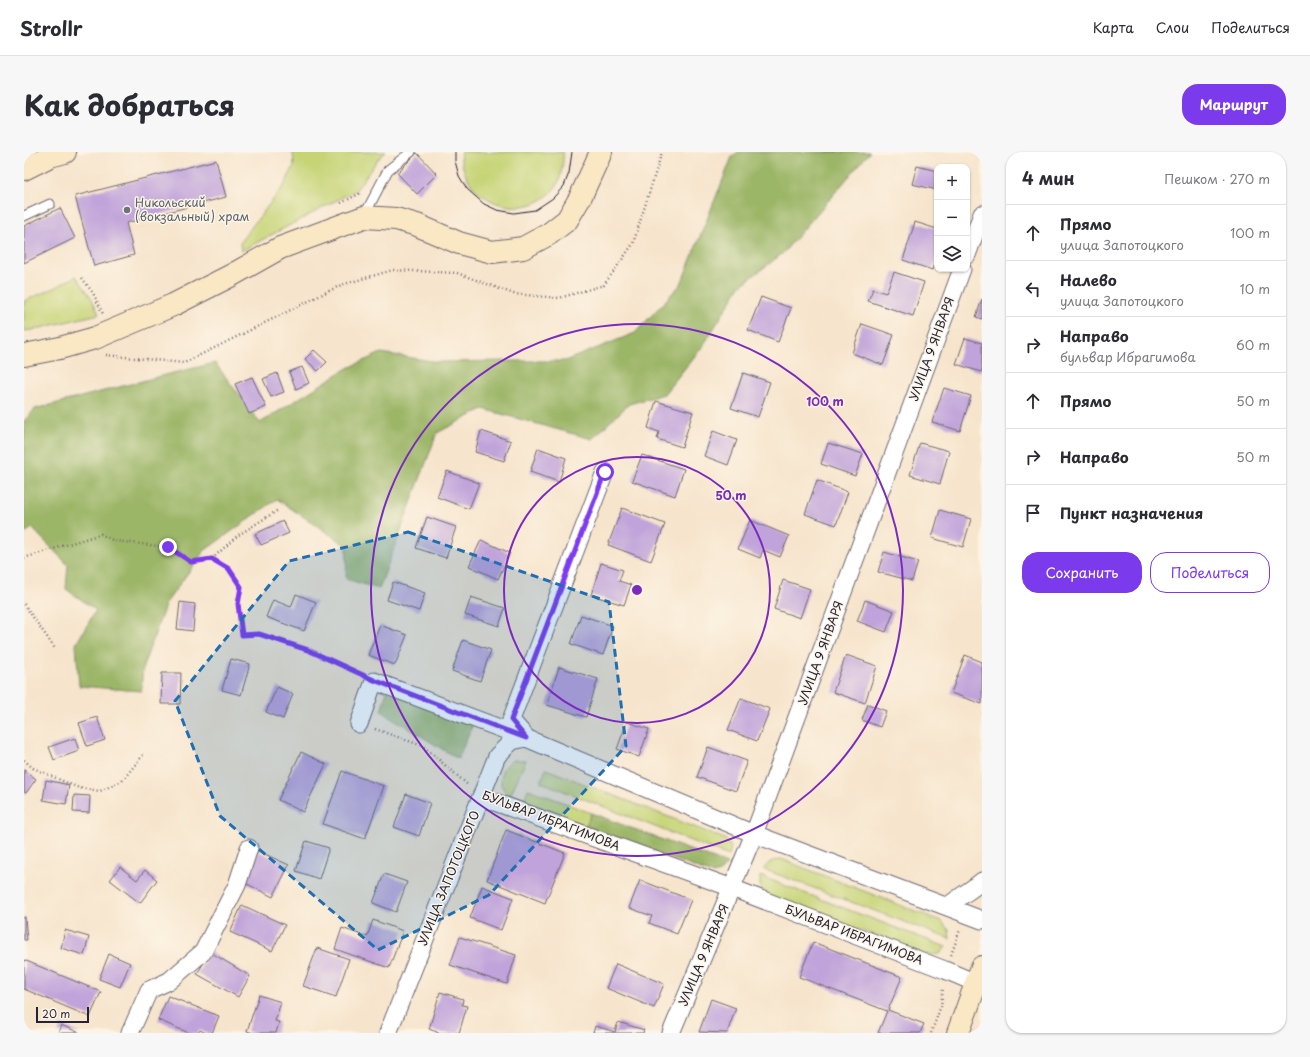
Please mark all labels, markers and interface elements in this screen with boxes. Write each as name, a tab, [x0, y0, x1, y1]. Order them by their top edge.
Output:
text: Strollr	[20, 14, 83, 42]
text: Карта	[1093, 17, 1134, 38]
text: Слои	[1156, 17, 1189, 38]
text: Поделиться	[1211, 17, 1290, 38]
text: Как добраться	[24, 83, 235, 126]
button: Маршрут	[1182, 84, 1286, 125]
map controls	[934, 164, 970, 272]
button: +	[934, 164, 970, 200]
text: 4 мин	[1022, 165, 1075, 191]
text: Пешком · 270 m	[1164, 169, 1270, 188]
place label: Никольский (вокзальный) храм	[135, 193, 250, 225]
button: −	[934, 200, 970, 236]
marker: Никольский (вокзальный) храм	[122, 205, 132, 215]
text: Прямо	[1060, 212, 1111, 235]
icon: ahead	[1022, 222, 1044, 244]
text: 100 m	[1230, 223, 1270, 242]
text: улица Запотоцкого	[1060, 235, 1184, 254]
button: layers	[934, 236, 970, 272]
text: Налево	[1060, 268, 1117, 291]
icon: left	[1022, 278, 1044, 300]
text: 10 m	[1240, 279, 1270, 298]
text: улица Запотоцкого	[1060, 291, 1184, 310]
street label: УЛИЦА 9 ЯНВАРЯ	[904, 294, 958, 403]
text: Направо	[1060, 324, 1129, 347]
icon: right	[1022, 334, 1044, 356]
text: 60 m	[1236, 335, 1270, 354]
text: бульвар Ибрагимова	[1060, 347, 1196, 366]
text: Прямо	[1060, 389, 1111, 412]
icon: ahead	[1022, 390, 1044, 412]
text: 50 m	[1236, 391, 1270, 410]
text: 100 m	[806, 392, 844, 410]
text: Направо	[1060, 445, 1129, 468]
icon: right	[1022, 446, 1044, 468]
text: 50 m	[1236, 447, 1270, 466]
route start	[596, 463, 614, 481]
text: 50 m	[715, 486, 747, 504]
text: Пункт назначения	[1060, 501, 1203, 524]
icon: arrive	[1022, 502, 1044, 524]
route end	[159, 538, 177, 556]
button: Сохранить	[1022, 552, 1142, 593]
button: Поделиться	[1150, 552, 1270, 593]
centre of rings	[630, 583, 644, 597]
street label: УЛИЦА 9 ЯНВАРЯ	[793, 598, 847, 707]
street label: БУЛЬВАР ИБРАГИМОВА	[480, 785, 623, 855]
street label: УЛИЦА ЗАПОТОЦКОГО	[413, 808, 483, 948]
street label: БУЛЬВАР ИБРАГИМОВА	[783, 899, 926, 969]
street label: УЛИЦА 9 ЯНВАРЯ	[673, 901, 733, 1008]
scale bar	[36, 1005, 89, 1024]
text: 20 m	[42, 1005, 70, 1022]

